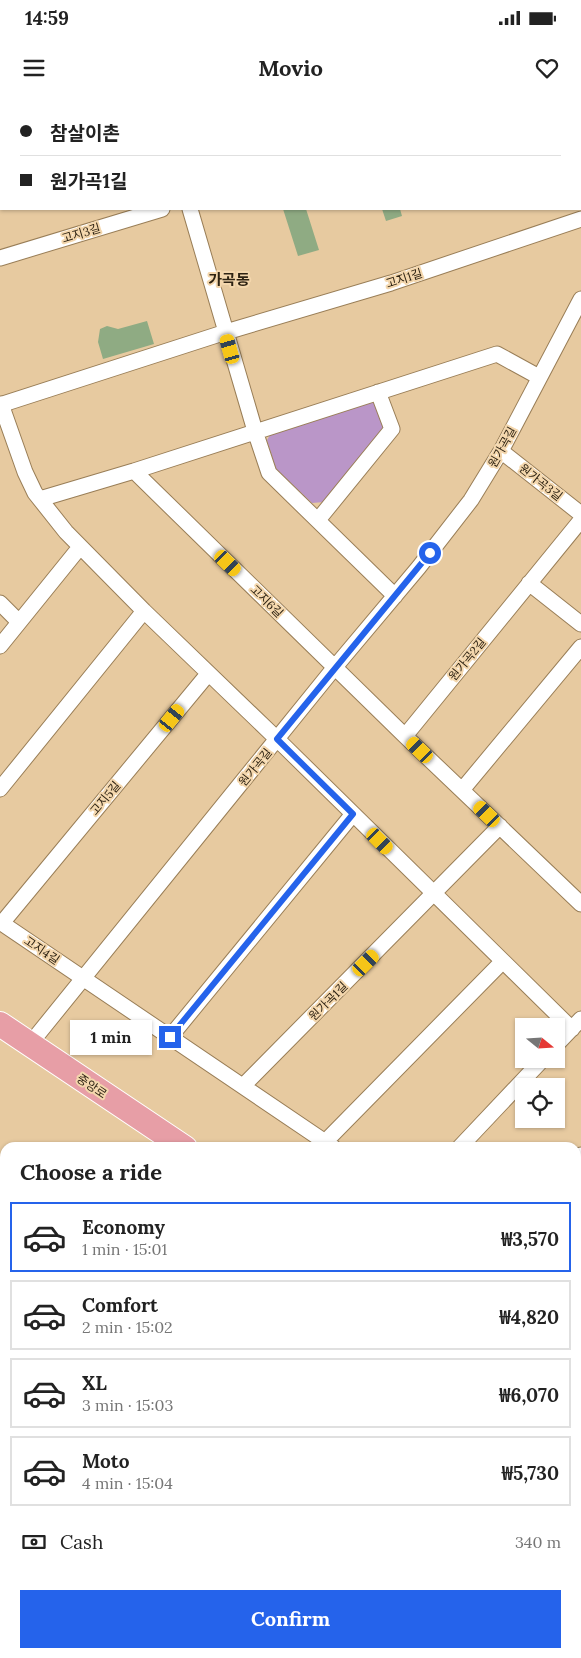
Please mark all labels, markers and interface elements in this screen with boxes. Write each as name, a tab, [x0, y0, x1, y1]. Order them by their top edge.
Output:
text: 14:59	[25, 6, 69, 30]
icon: menu	[20, 54, 48, 82]
text: Movio	[258, 54, 323, 82]
icon: heart	[533, 54, 561, 82]
text: 참살이촌	[50, 121, 120, 145]
text: 원가곡1길	[50, 169, 128, 193]
street label: 고지3길	[60, 220, 102, 246]
street label: 고지1길	[384, 265, 424, 291]
district label: 가곡동	[208, 270, 250, 289]
car	[218, 333, 241, 365]
street label: 원가곡길	[485, 424, 519, 470]
street label: 원가곡3길	[516, 460, 566, 504]
route start	[419, 542, 441, 564]
car	[211, 547, 244, 579]
street label: 고지6길	[247, 582, 287, 620]
street label: 원가곡2길	[445, 635, 489, 683]
car	[156, 702, 187, 734]
car	[403, 734, 436, 766]
street label: 원가곡길	[235, 745, 275, 789]
street label: 고지5길	[87, 778, 123, 818]
car	[470, 798, 503, 830]
car	[364, 825, 395, 857]
street label: 고지4길	[21, 933, 63, 967]
car	[350, 947, 381, 979]
street label: 원가곡1길	[306, 979, 350, 1023]
north arrow	[515, 1018, 565, 1068]
map controls	[515, 1018, 565, 1128]
callout: 1 min	[70, 1020, 152, 1054]
route end	[159, 1026, 181, 1048]
text: 1 min	[91, 1027, 131, 1047]
street label: 중앙로	[74, 1071, 110, 1101]
button: locate	[515, 1078, 565, 1128]
text: Choose a ride	[20, 1158, 162, 1186]
icon: car	[22, 1215, 67, 1260]
text: Economy	[82, 1215, 165, 1239]
text: ₩3,570	[501, 1227, 559, 1251]
text: 1 min · 15:01	[82, 1239, 167, 1259]
icon: car	[22, 1293, 67, 1338]
text: Comfort	[82, 1293, 158, 1317]
text: ₩4,820	[500, 1305, 559, 1329]
text: 2 min · 15:02	[82, 1317, 173, 1337]
icon: car	[22, 1371, 67, 1416]
text: XL	[82, 1371, 107, 1395]
text: ₩6,070	[499, 1383, 559, 1407]
text: 3 min · 15:03	[82, 1395, 173, 1415]
icon: car	[22, 1449, 67, 1494]
text: Moto	[82, 1449, 129, 1473]
text: ₩5,730	[502, 1461, 559, 1485]
text: 4 min · 15:04	[82, 1473, 173, 1493]
icon: cash	[20, 1528, 48, 1556]
text: Cash	[60, 1530, 103, 1554]
text: 340 m	[515, 1532, 561, 1552]
button: Confirm	[20, 1590, 561, 1648]

